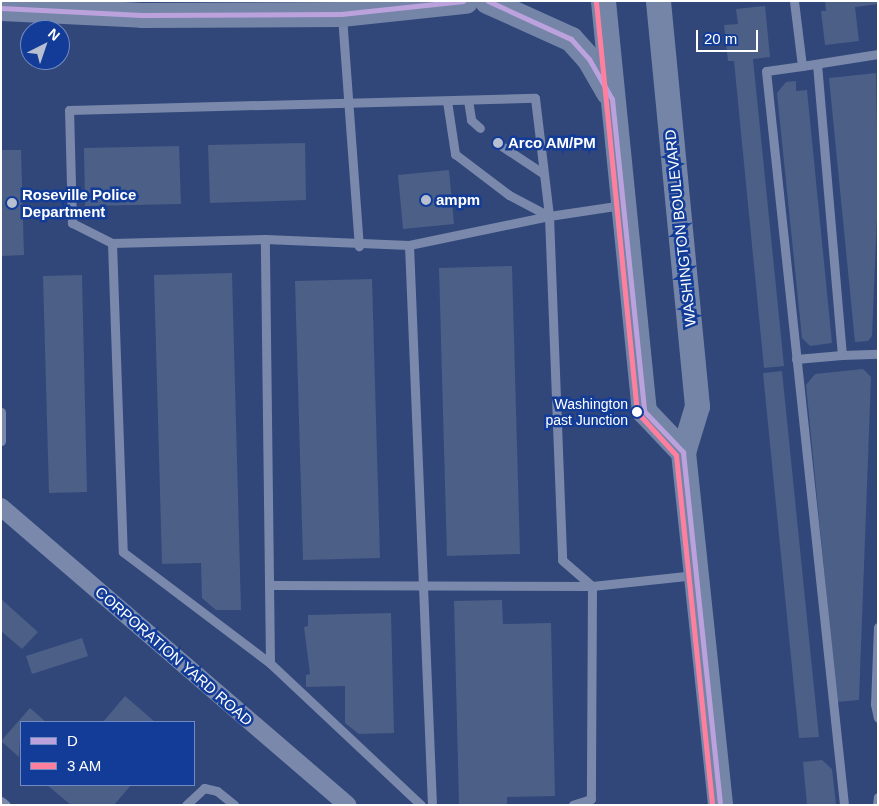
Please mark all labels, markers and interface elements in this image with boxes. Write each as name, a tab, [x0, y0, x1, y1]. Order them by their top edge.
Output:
north arrow	[20, 20, 70, 70]
scale bar	[699, 20, 762, 52]
text: N	[45, 25, 63, 44]
text: 20 m	[704, 30, 737, 47]
street label: WASHINGTON BOULEVARD	[661, 129, 699, 327]
place label: Arco AM/PM	[508, 134, 596, 152]
marker: Arco AM/PM	[492, 137, 504, 149]
place label: Roseville Police Department	[22, 185, 136, 220]
place label: ampm	[436, 191, 480, 209]
marker: ampm	[420, 194, 432, 206]
marker: Roseville Police Department	[6, 197, 18, 209]
place label: Washington past Junction	[546, 396, 628, 428]
marker: Washington past Junction	[632, 407, 642, 417]
street label: CORPORATION YARD ROAD	[92, 583, 256, 729]
legend	[20, 721, 195, 786]
text: D	[67, 732, 78, 749]
text: 3 AM	[67, 757, 101, 774]

